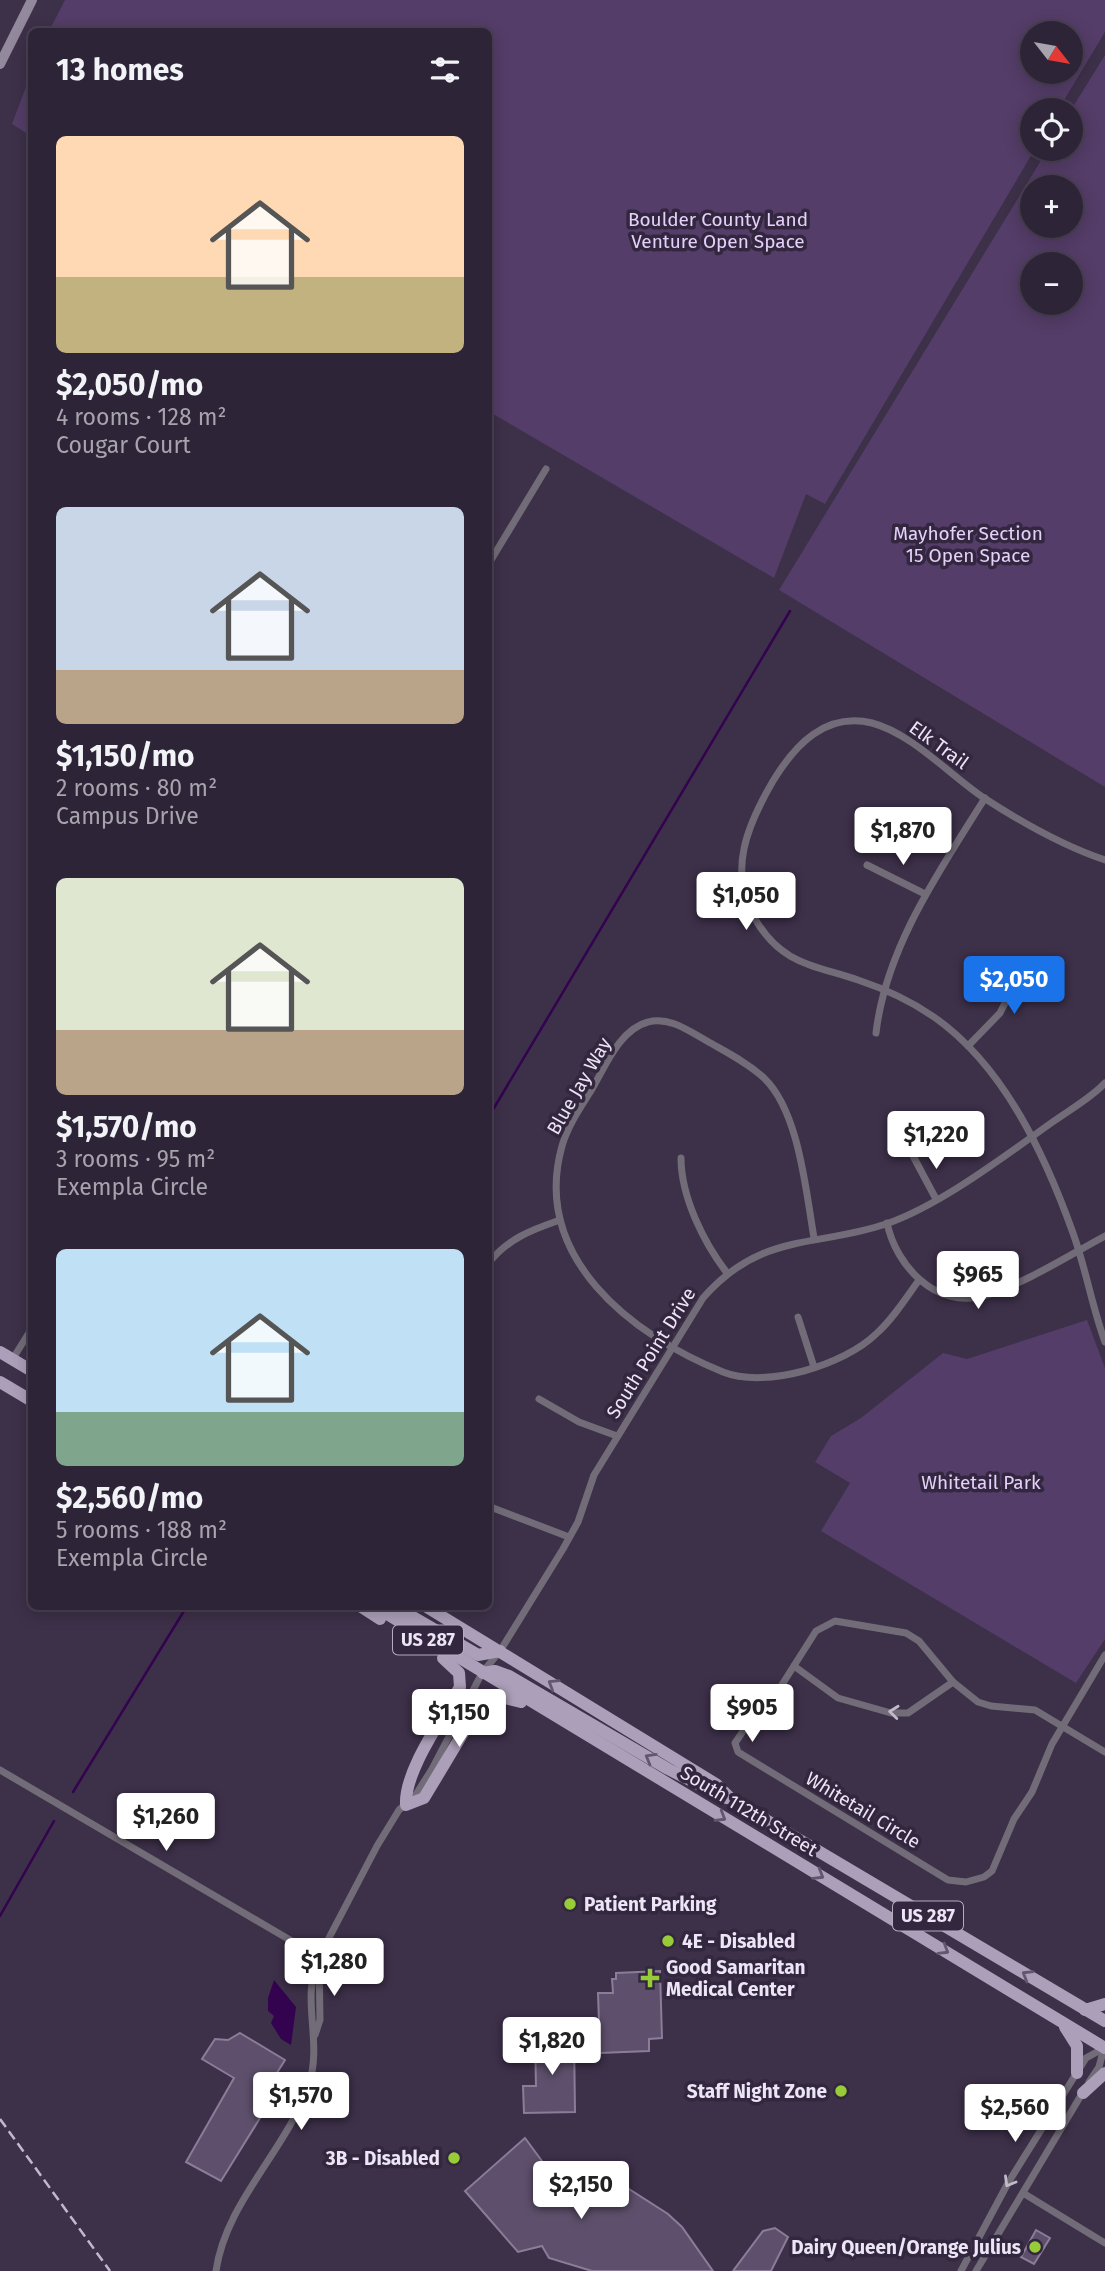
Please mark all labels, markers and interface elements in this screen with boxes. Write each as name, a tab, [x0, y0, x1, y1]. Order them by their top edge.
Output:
north arrow	[1020, 21, 1083, 84]
map controls	[1020, 21, 1083, 315]
icon: filters	[426, 51, 464, 89]
text: 13 homes	[56, 52, 184, 88]
button: locate	[1020, 98, 1083, 161]
button: +	[1020, 175, 1083, 238]
icon: home	[197, 182, 323, 308]
park label: Boulder County Land Venture Open Space	[628, 208, 808, 253]
button: −	[1020, 252, 1083, 315]
text: $2,050/mo	[56, 367, 203, 403]
text: 4 rooms · 128 m²	[56, 403, 226, 431]
text: Cougar Court	[56, 431, 191, 459]
park label: Mayhofer Section 15 Open Space	[893, 522, 1043, 567]
icon: home	[197, 553, 323, 679]
street label: Elk Trail	[905, 716, 973, 774]
text: $1,150/mo	[56, 738, 195, 774]
text: 2 rooms · 80 m²	[56, 774, 217, 802]
text: Campus Drive	[56, 802, 199, 830]
pin: $1,870	[846, 808, 960, 867]
text: $1,870	[871, 816, 935, 844]
pin: $1,050	[689, 872, 803, 932]
text: $1,050	[713, 881, 779, 909]
icon: home	[197, 924, 323, 1050]
pin: $2,050	[957, 956, 1071, 1016]
text: $2,050	[980, 965, 1048, 993]
street label: Blue Jay Way	[542, 1033, 616, 1139]
text: $1,570/mo	[56, 1109, 197, 1145]
pin: $1,220	[879, 1112, 993, 1171]
text: $1,220	[903, 1120, 969, 1148]
text: 3 rooms · 95 m²	[56, 1145, 215, 1173]
text: Exempla Circle	[56, 1173, 208, 1201]
pin: $965	[937, 1252, 1019, 1311]
text: $965	[953, 1260, 1003, 1288]
street label: South Point Drive	[601, 1283, 701, 1423]
icon: home	[197, 1295, 323, 1421]
park label: Whitetail Park	[921, 1471, 1041, 1494]
text: $2,560/mo	[56, 1480, 203, 1516]
text: 5 rooms · 188 m²	[56, 1516, 227, 1544]
text: Exempla Circle	[56, 1544, 208, 1572]
road number: US 287	[393, 1625, 463, 1654]
one-way arrow	[547, 1679, 560, 1692]
pin: $905	[711, 1684, 793, 1744]
pin: $1,150	[402, 1690, 516, 1749]
text: $905	[727, 1693, 777, 1721]
text: $1,150	[428, 1698, 490, 1726]
one-way arrow	[888, 1704, 900, 1719]
one-way arrow	[644, 1753, 657, 1766]
street label: South 112th Street	[676, 1761, 822, 1861]
street label: Whitetail Circle	[801, 1767, 925, 1853]
pin: $1,260	[109, 1794, 223, 1853]
text: $1,260	[133, 1802, 199, 1830]
one-way arrow	[714, 1809, 727, 1822]
one-way arrow	[811, 1867, 824, 1880]
place label: Patient Parking	[584, 1893, 717, 1916]
marker: Patient Parking	[562, 1896, 578, 1912]
road number: US 287	[893, 1902, 963, 1930]
place label: 4E - Disabled	[682, 1930, 795, 1953]
marker: 4E - Disabled	[660, 1933, 676, 1949]
pin: $1,280	[277, 1938, 391, 1998]
one-way arrow	[937, 1941, 950, 1954]
text: $1,280	[301, 1947, 367, 1975]
place label: Good Samaritan Medical Center	[666, 1956, 806, 2001]
marker: Good Samaritan Medical Center	[640, 1968, 660, 1988]
one-way arrow	[1021, 1970, 1034, 1983]
pin: $1,820	[495, 2018, 609, 2077]
text: $1,820	[519, 2026, 585, 2054]
pin: $1,570	[244, 2072, 358, 2132]
place label: Staff Night Zone	[687, 2080, 827, 2103]
text: $1,570	[269, 2081, 333, 2109]
marker: Staff Night Zone	[833, 2083, 849, 2099]
pin: $2,560	[958, 2084, 1072, 2144]
text: $2,560	[981, 2093, 1049, 2121]
place label: 3B - Disabled	[325, 2147, 440, 2170]
marker: 3B - Disabled	[446, 2150, 462, 2166]
pin: $2,150	[524, 2162, 638, 2221]
text: $2,150	[549, 2170, 613, 2198]
one-way arrow	[1004, 2175, 1017, 2187]
place label: Dairy Queen/Orange Julius	[791, 2236, 1021, 2259]
marker: Dairy Queen/Orange Julius	[1027, 2239, 1043, 2255]

